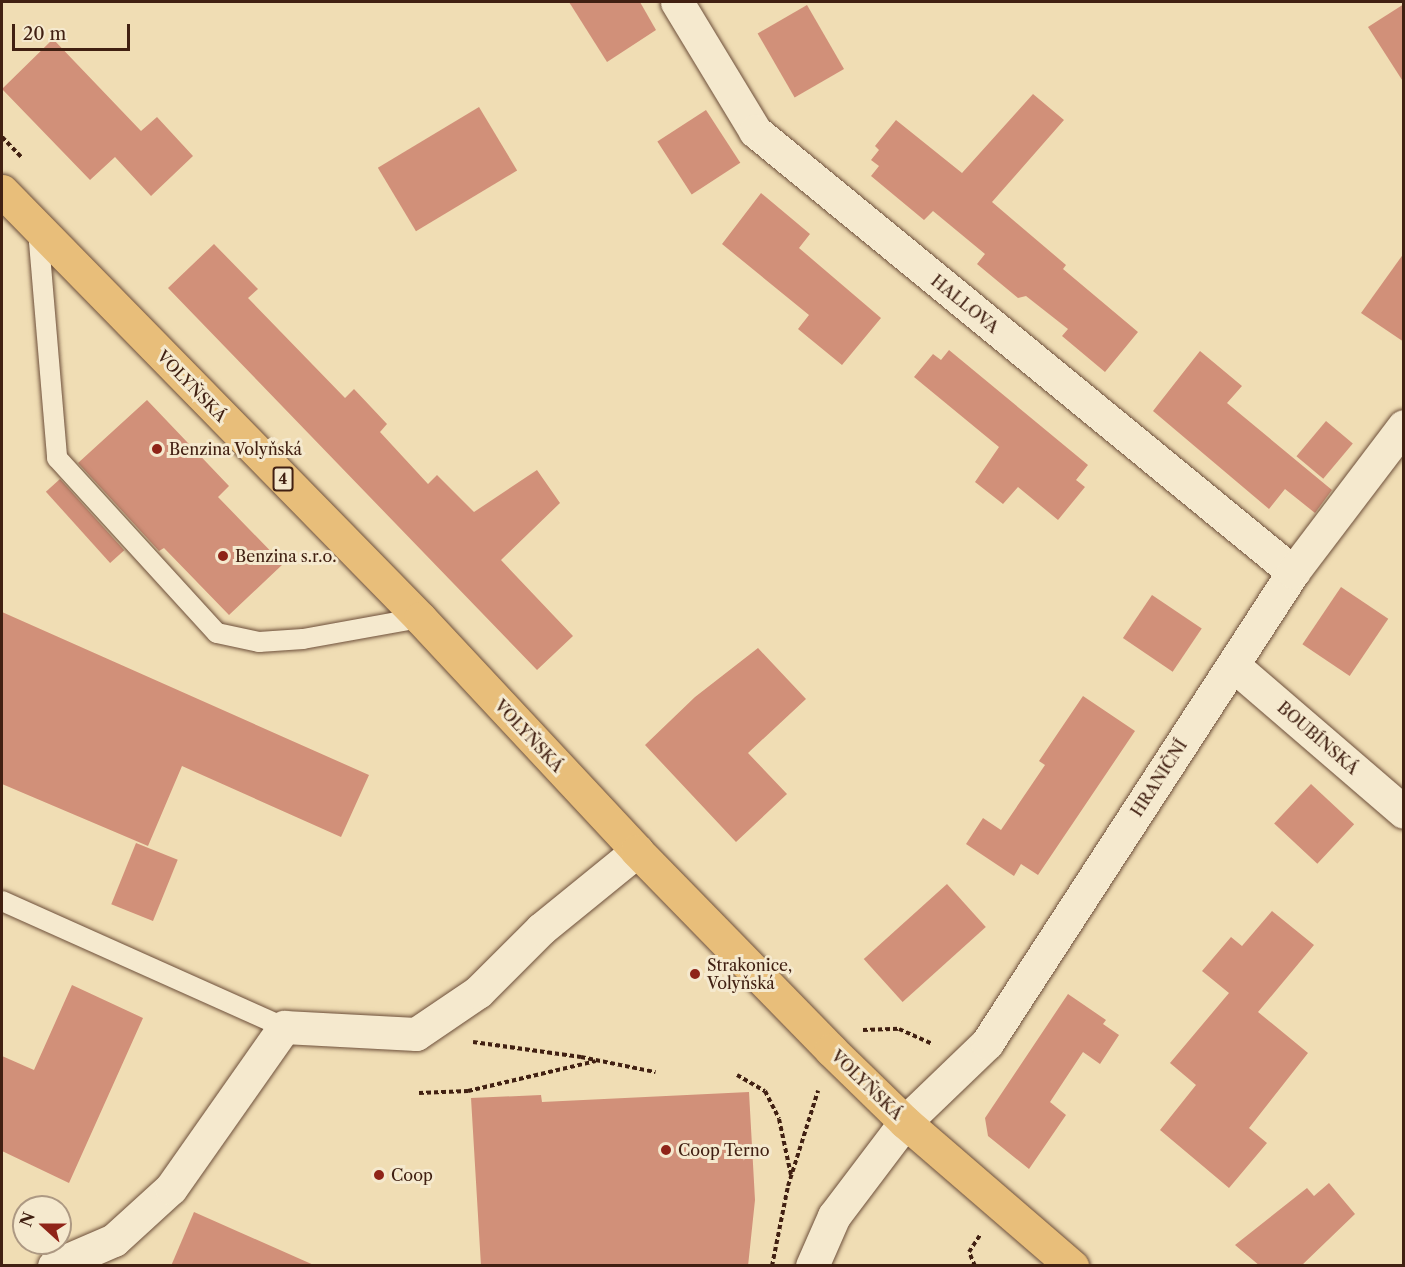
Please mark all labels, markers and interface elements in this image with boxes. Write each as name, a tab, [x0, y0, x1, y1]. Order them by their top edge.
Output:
scale bar	[15, 12, 134, 50]
text: 20 m	[23, 23, 66, 45]
street label: HALLOVA	[927, 271, 1003, 337]
street label: VOLYŇSKÁ	[153, 346, 231, 426]
place label: Benzina Volyňská	[169, 439, 303, 459]
marker: Benzina Volyňská	[150, 442, 164, 456]
road number: 4	[272, 467, 294, 491]
place label: Benzina s.r.o.	[235, 546, 337, 566]
marker: Benzina s.r.o.	[216, 549, 230, 563]
street label: VOLYŇSKÁ	[491, 696, 567, 776]
street label: BOUBÍNSKÁ	[1274, 698, 1362, 778]
street label: HRANIČNÍ	[1127, 736, 1191, 820]
place label: Strakonice, Volyňská	[707, 955, 792, 993]
marker: Strakonice, Volyňská	[688, 967, 702, 981]
street label: VOLYŇSKÁ	[827, 1046, 907, 1124]
place label: Coop Terno	[678, 1140, 770, 1160]
marker: Coop Terno	[659, 1143, 673, 1157]
place label: Coop	[391, 1165, 433, 1185]
marker: Coop	[372, 1168, 386, 1182]
north arrow	[12, 1195, 72, 1255]
text: N	[15, 1209, 39, 1229]

